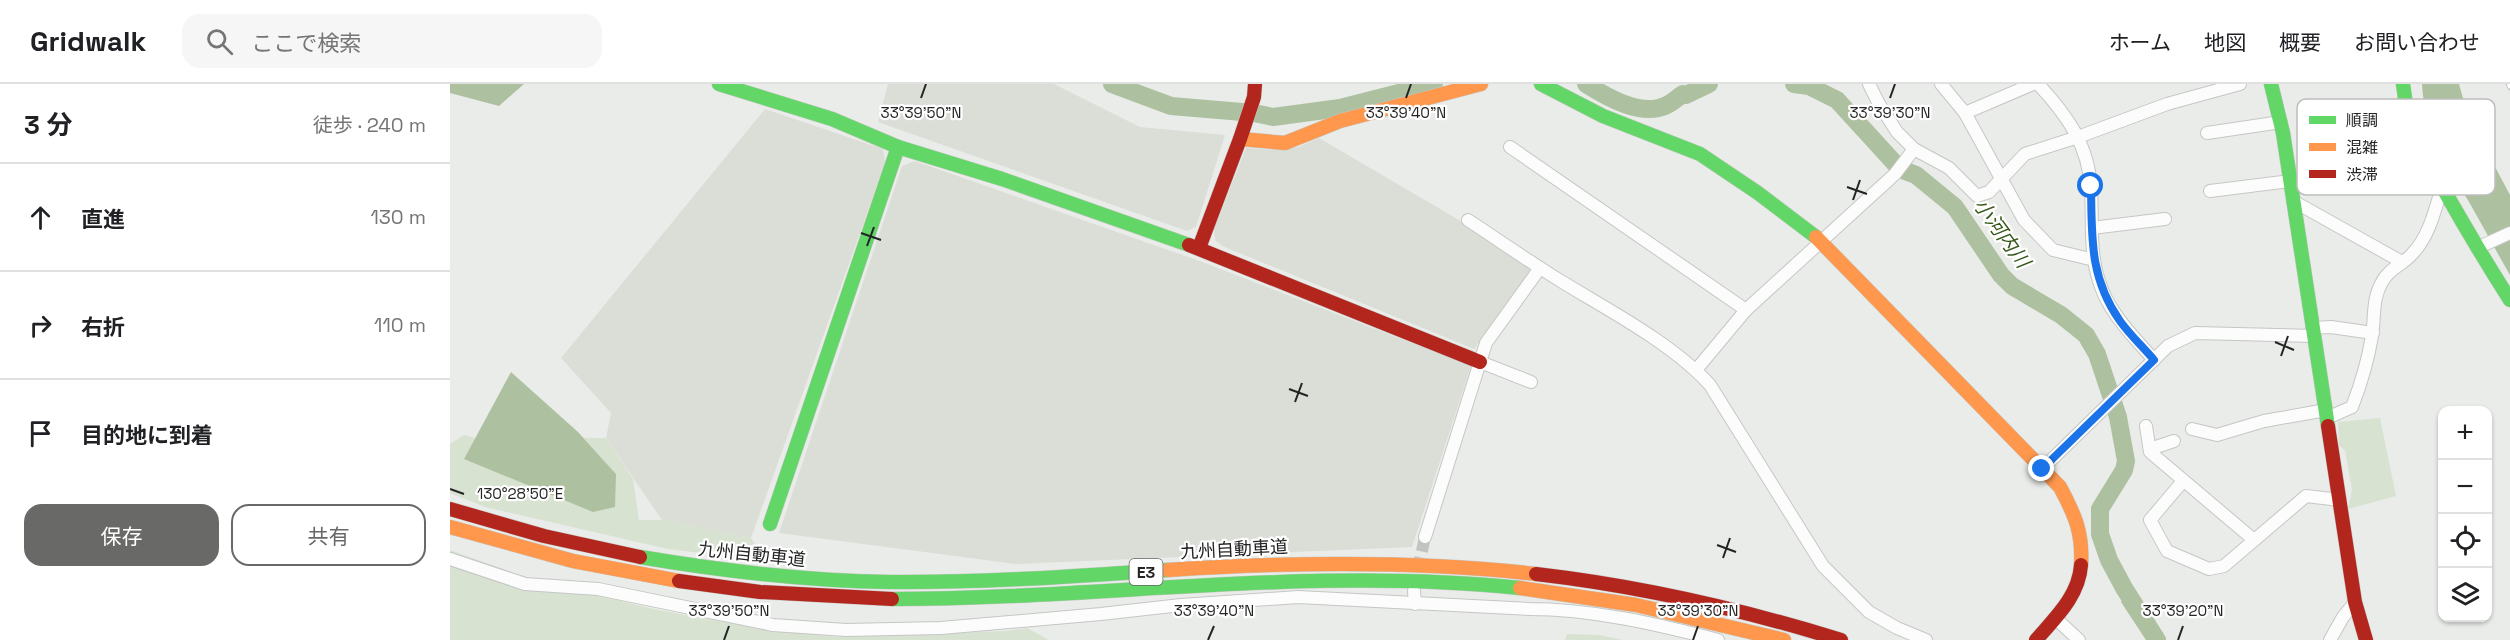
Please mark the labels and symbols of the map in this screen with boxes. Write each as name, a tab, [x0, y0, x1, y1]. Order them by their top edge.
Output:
legend	[2297, 99, 2495, 195]
text: 33°39'50"N	[881, 103, 961, 122]
text: 33°39'40"N	[1366, 103, 1446, 122]
text: 33°39'30"N	[1850, 103, 1930, 122]
text: 順調	[2346, 110, 2378, 131]
text: 混雑	[2346, 137, 2378, 158]
text: 渋滞	[2346, 164, 2378, 185]
route start	[2077, 172, 2103, 198]
water label: 小河内川	[1968, 193, 2037, 275]
route end	[2028, 455, 2054, 481]
text: 130°28'50"E	[477, 484, 563, 503]
street label: 九州自動車道	[1179, 535, 1289, 563]
street label: 九州自動車道	[697, 537, 807, 571]
road number: E3	[1130, 559, 1162, 585]
text: 33°39'50"N	[689, 601, 769, 620]
text: 33°39'40"N	[1174, 601, 1254, 620]
text: 33°39'30"N	[1658, 601, 1738, 620]
text: 33°39'20"N	[2143, 601, 2223, 620]

